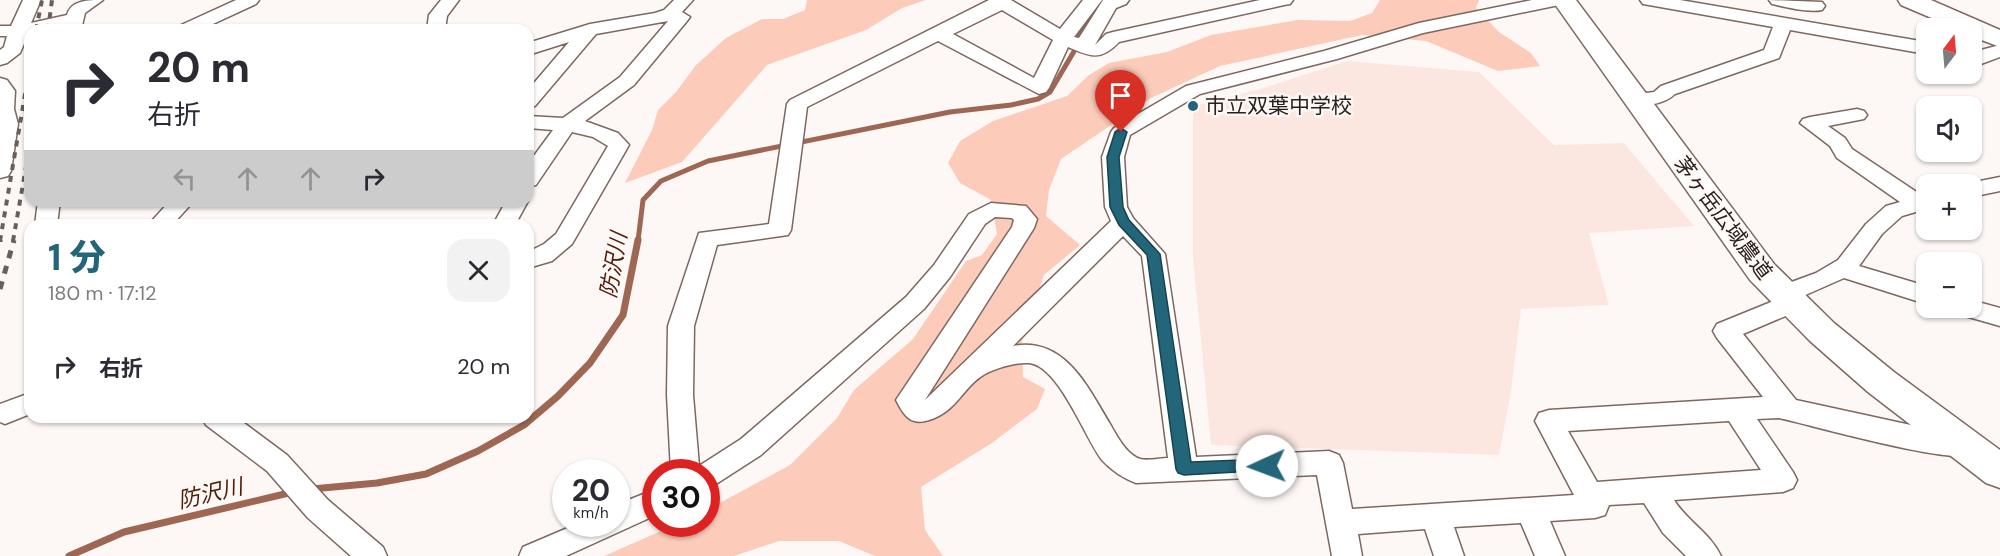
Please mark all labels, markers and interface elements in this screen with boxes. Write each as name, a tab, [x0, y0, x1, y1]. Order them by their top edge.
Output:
north arrow	[1916, 18, 1982, 84]
map controls	[1916, 18, 1982, 318]
text: 20 m	[147, 40, 250, 95]
icon: right	[48, 48, 126, 126]
pin	[1095, 70, 1146, 132]
icon: arrive	[1104, 79, 1137, 112]
place label: 市立双葉中学校	[1205, 92, 1352, 120]
button: sound	[1916, 96, 1982, 162]
text: 右折	[147, 97, 201, 132]
marker: 市立双葉中学校	[1186, 99, 1200, 113]
street label: 茅ヶ岳広域農道	[1668, 151, 1778, 285]
icon: left	[168, 162, 201, 195]
icon: ahead	[231, 162, 264, 195]
icon: ahead	[294, 162, 327, 195]
icon: right	[357, 162, 390, 195]
button: +	[1916, 174, 1982, 240]
water label: 防沢川	[593, 228, 634, 300]
text: 1 分	[48, 234, 106, 281]
button: close	[447, 239, 510, 302]
button: −	[1916, 252, 1982, 318]
text: 180 m · 17:12	[48, 280, 157, 306]
icon: right	[48, 350, 81, 383]
text: 20 m	[457, 352, 510, 381]
text: 右折	[99, 354, 143, 383]
position arrow	[1235, 434, 1299, 498]
speed limit sign: 30	[642, 459, 720, 537]
water label: 防沢川	[175, 471, 247, 515]
text: 20	[572, 471, 610, 510]
text: km/h	[573, 503, 609, 523]

